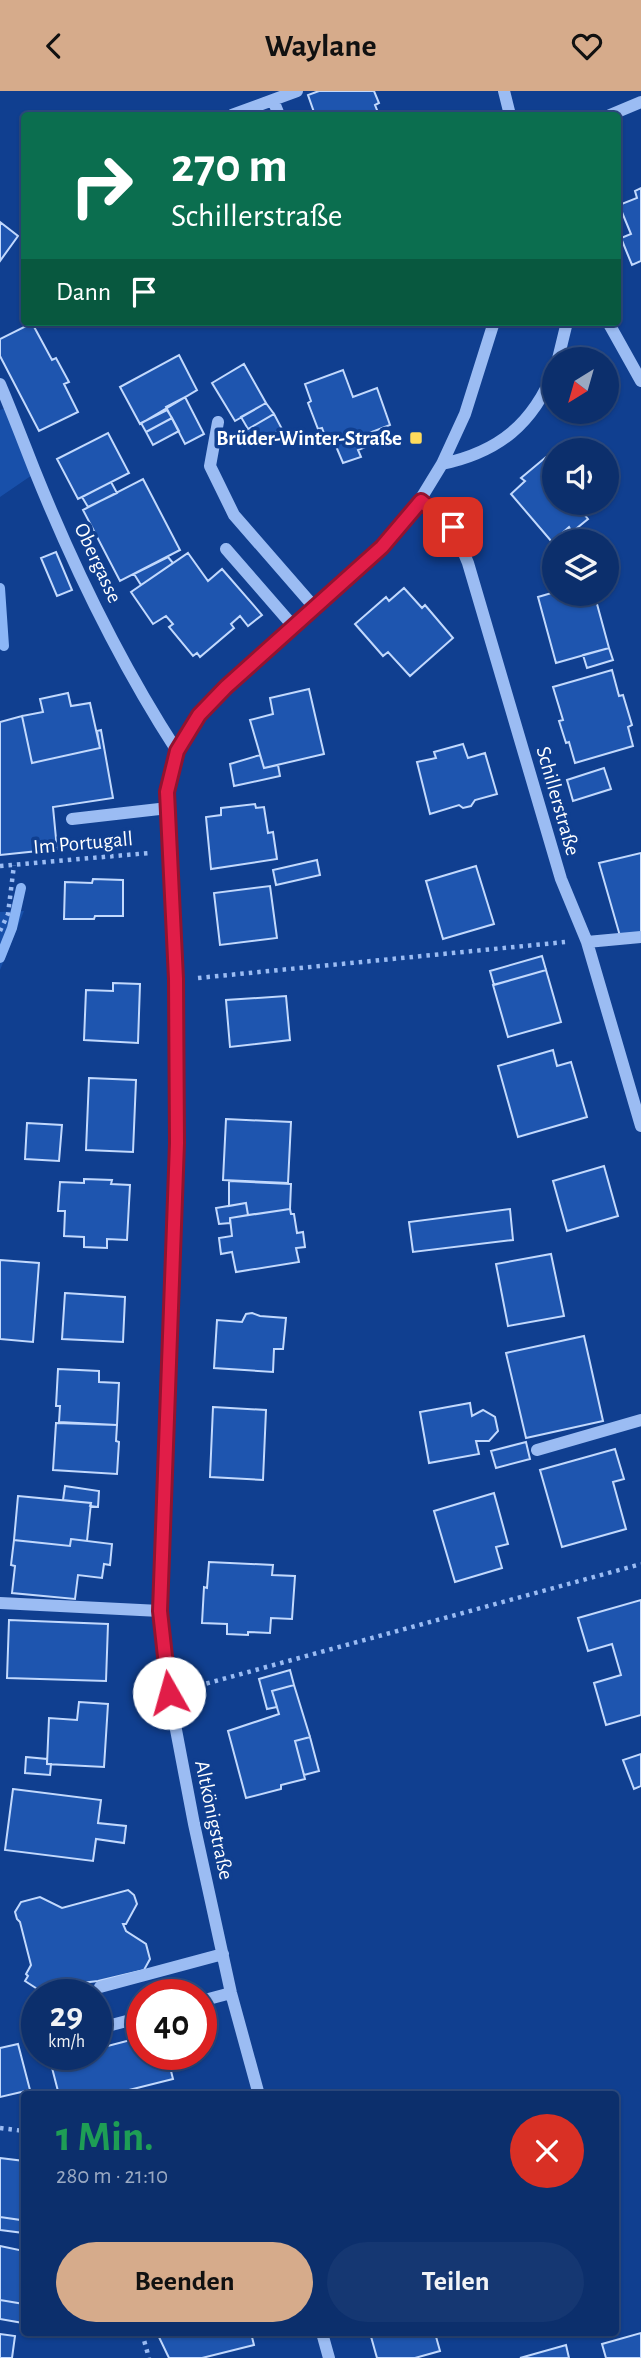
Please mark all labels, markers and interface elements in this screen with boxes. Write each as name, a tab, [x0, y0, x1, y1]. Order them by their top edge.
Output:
icon: back	[35, 27, 73, 65]
icon: heart	[568, 27, 606, 65]
text: Waylane	[264, 30, 377, 62]
icon: right	[56, 140, 147, 231]
text: 270 m	[171, 142, 288, 191]
text: Schillerstraße	[171, 200, 342, 232]
icon: arrive	[125, 273, 163, 311]
text: Dann	[56, 279, 111, 305]
north arrow	[542, 347, 620, 423]
map controls	[542, 347, 619, 606]
place label: Brüder-Winter-Straße	[216, 428, 402, 449]
marker: Brüder-Winter-Straße	[408, 430, 424, 446]
button: sound	[542, 438, 619, 515]
pin	[423, 497, 483, 557]
icon: arrive	[434, 508, 472, 546]
street label: Obergasse	[70, 520, 126, 606]
button: layers	[542, 529, 619, 606]
street label: Schillerstraße	[532, 744, 584, 858]
street label: Im Portugall	[32, 828, 134, 858]
position arrow	[132, 1656, 206, 1730]
street label: Altkönigstraße	[191, 1758, 237, 1882]
speed limit sign: 40	[126, 1979, 217, 2070]
text: 29	[50, 1998, 83, 2033]
text: km/h	[48, 2033, 85, 2051]
button: close	[510, 2114, 584, 2188]
text: 1 Min.	[56, 2116, 154, 2158]
text: 280 m · 21:10	[56, 2165, 168, 2188]
button: Beenden	[56, 2242, 313, 2322]
button: Teilen	[327, 2242, 584, 2322]

